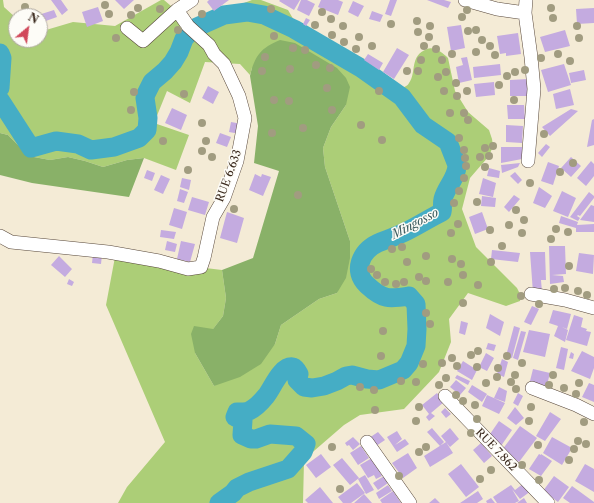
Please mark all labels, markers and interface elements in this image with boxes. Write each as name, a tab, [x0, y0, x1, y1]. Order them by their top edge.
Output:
north arrow	[8, 8, 48, 48]
text: N	[26, 10, 41, 27]
street label: RUE 6.633	[213, 148, 245, 204]
water label: Mingosso	[389, 206, 441, 242]
street label: RUE 7.862	[473, 426, 519, 474]

